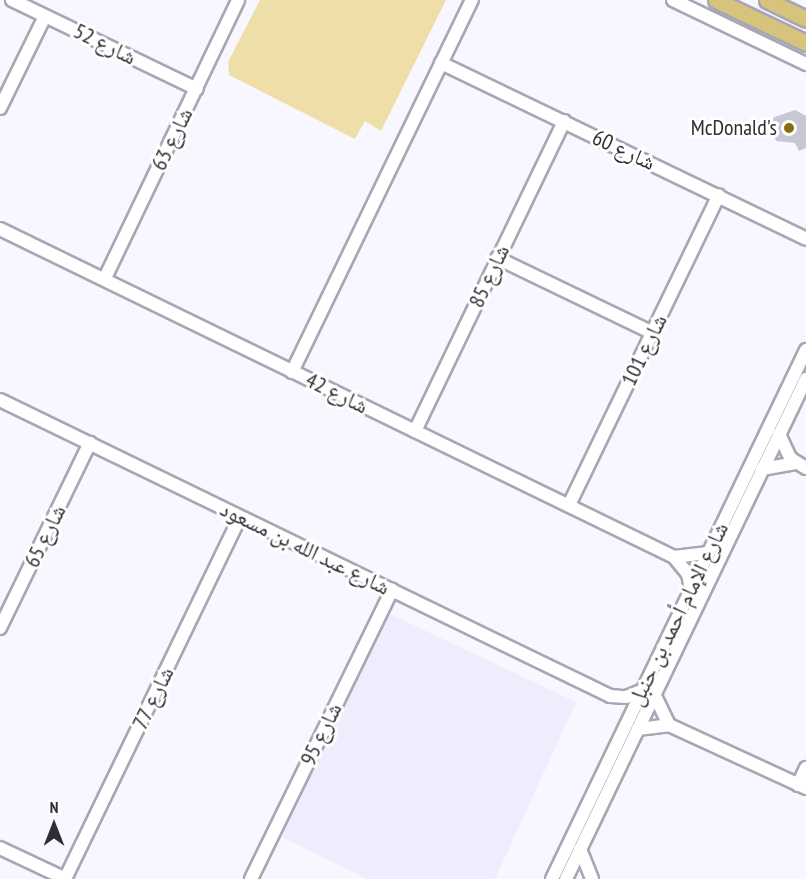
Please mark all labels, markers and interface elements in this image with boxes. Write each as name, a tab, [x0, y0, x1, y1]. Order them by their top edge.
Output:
street label: شارع 52	[69, 18, 141, 70]
street label: شارع 63	[146, 103, 198, 175]
place label: McDonald's	[691, 115, 777, 141]
marker: McDonald's	[782, 121, 796, 135]
street label: شارع 60	[588, 124, 660, 176]
street label: شارع 85	[463, 240, 515, 312]
street label: شارع 101	[615, 310, 673, 390]
street label: شارع 42	[301, 367, 373, 419]
street label: شارع عبد الله بن مسعود	[216, 495, 394, 601]
street label: شارع 65	[19, 500, 71, 572]
street label: شارع الإمام أحمد بن حنبل	[622, 518, 734, 710]
street label: شارع 77	[127, 662, 179, 734]
street label: شارع 95	[295, 698, 347, 770]
north arrow	[24, 795, 84, 855]
text: N	[50, 797, 58, 817]

